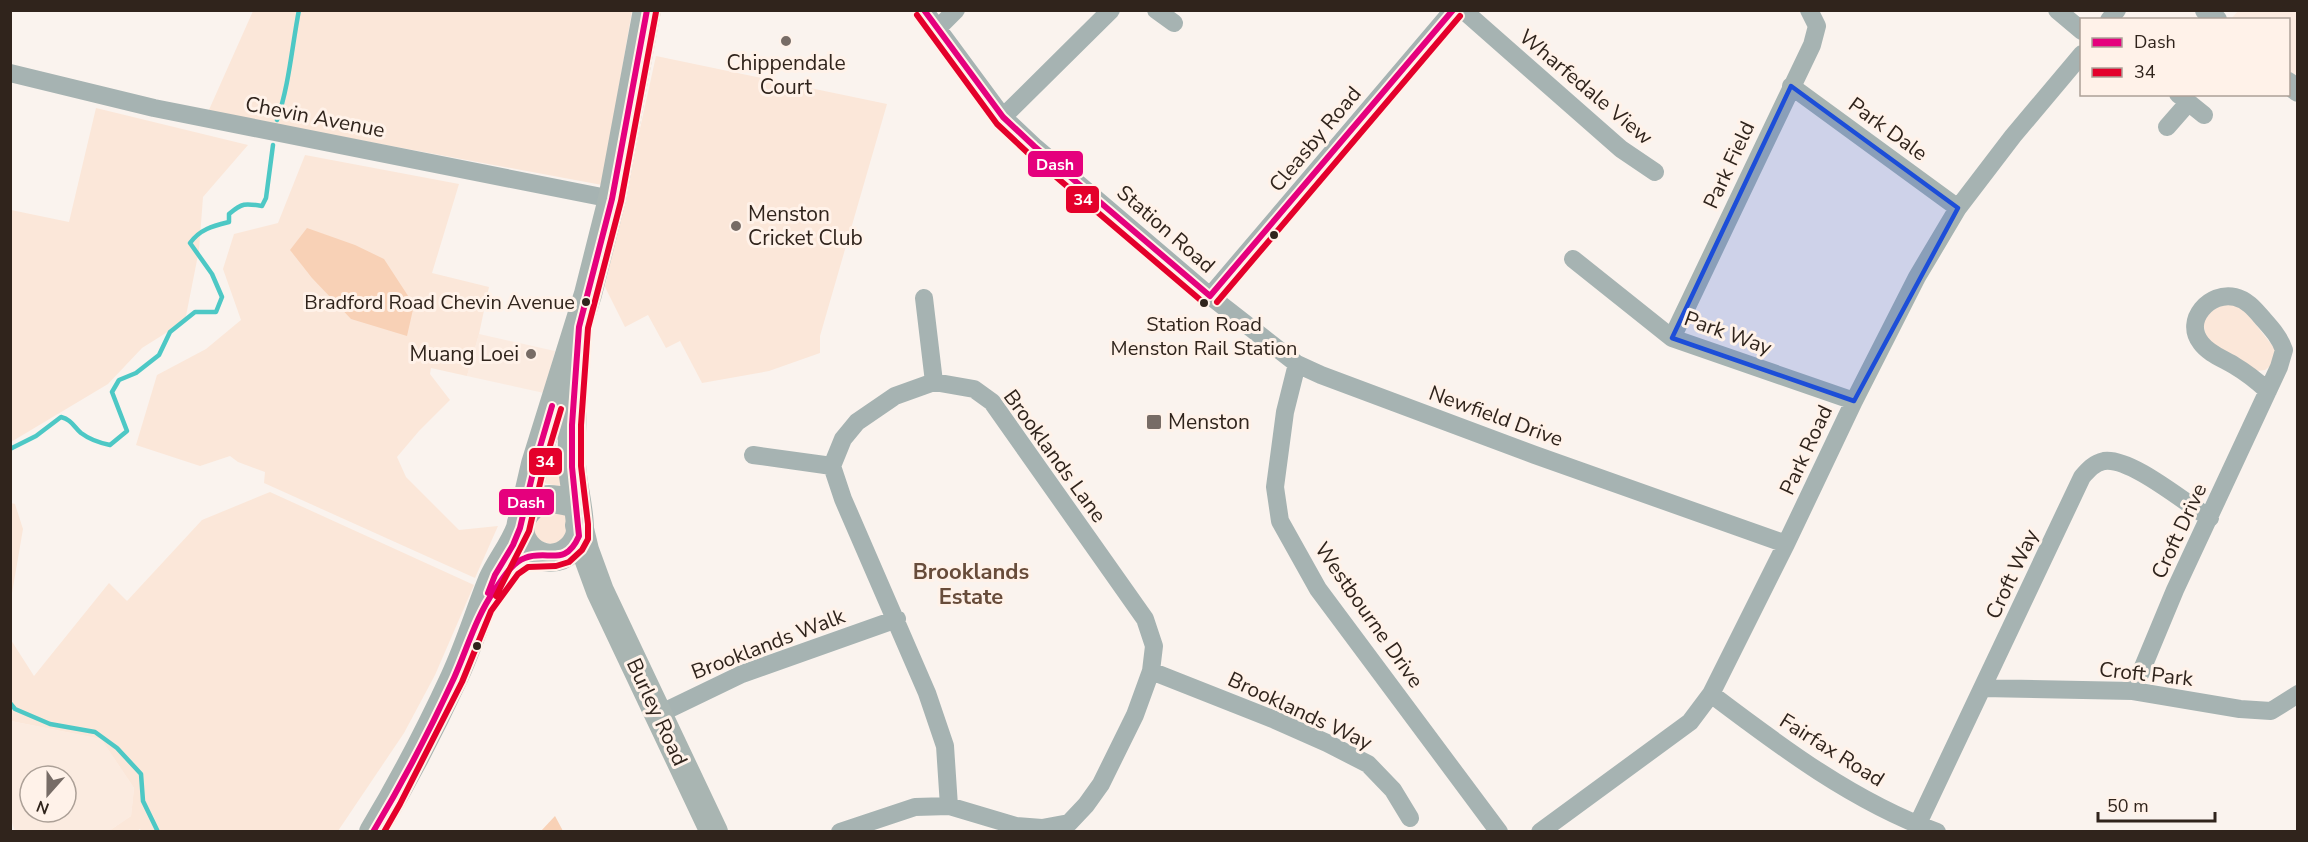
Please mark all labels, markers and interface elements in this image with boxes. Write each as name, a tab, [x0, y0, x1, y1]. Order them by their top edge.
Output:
legend	[2080, 18, 2290, 96]
street label: Wharfedale View	[1513, 23, 1659, 151]
text: Dash	[2134, 30, 2176, 54]
marker: Chippendale Court	[779, 34, 793, 48]
place label: Chippendale Court	[726, 49, 846, 101]
text: 34	[2134, 60, 2156, 84]
street label: Cleasby Road	[1263, 80, 1367, 198]
street label: Chevin Avenue	[243, 90, 387, 144]
street label: Park Dale	[1843, 91, 1933, 167]
street label: Park Field	[1697, 117, 1761, 213]
line badge: Dash	[1027, 150, 1084, 178]
text: Dash	[1036, 154, 1074, 176]
street label: Station Road	[1111, 179, 1221, 279]
line badge: 34	[1065, 185, 1100, 214]
text: 34	[1073, 189, 1093, 211]
place label: Menston Cricket Club	[748, 200, 863, 252]
marker: Menston Cricket Club	[729, 219, 743, 233]
unlabelled marker	[1268, 229, 1280, 241]
place label: Bradford Road Chevin Avenue	[304, 289, 575, 316]
marker: Bradford Road Chevin Avenue	[580, 296, 592, 308]
marker: Station Road Menston Rail Station	[1198, 297, 1210, 309]
street label: Park Way	[1680, 304, 1776, 362]
place label: Station Road Menston Rail Station	[1111, 311, 1297, 362]
place label: Muang Loei	[409, 340, 519, 368]
marker: Muang Loei	[524, 347, 538, 361]
street label: Newfield Drive	[1425, 379, 1567, 453]
street label: Brooklands Lane	[997, 384, 1113, 528]
street label: Park Road	[1773, 400, 1839, 500]
place label: Menston	[1168, 408, 1250, 436]
marker: Menston	[1145, 413, 1163, 431]
line badge: 34	[528, 447, 563, 476]
text: 34	[535, 451, 555, 473]
street label: Croft Drive	[2145, 479, 2213, 583]
line badge: Dash	[498, 488, 555, 516]
text: Dash	[507, 492, 545, 514]
street label: Croft Way	[1979, 524, 2045, 623]
street label: Westbourne Drive	[1308, 537, 1430, 693]
district label: Brooklands Estate	[913, 557, 1029, 612]
street label: Brooklands Walk	[687, 602, 849, 686]
unlabelled marker	[471, 640, 483, 652]
street label: Burley Road	[620, 654, 694, 770]
street label: Croft Park	[2098, 655, 2195, 693]
street label: Brooklands Way	[1223, 665, 1377, 757]
street label: Fairfax Road	[1774, 707, 1890, 793]
north arrow	[18, 764, 78, 824]
scale bar	[2098, 785, 2215, 823]
text: 50 m	[2107, 794, 2149, 818]
text: N	[33, 795, 53, 819]

